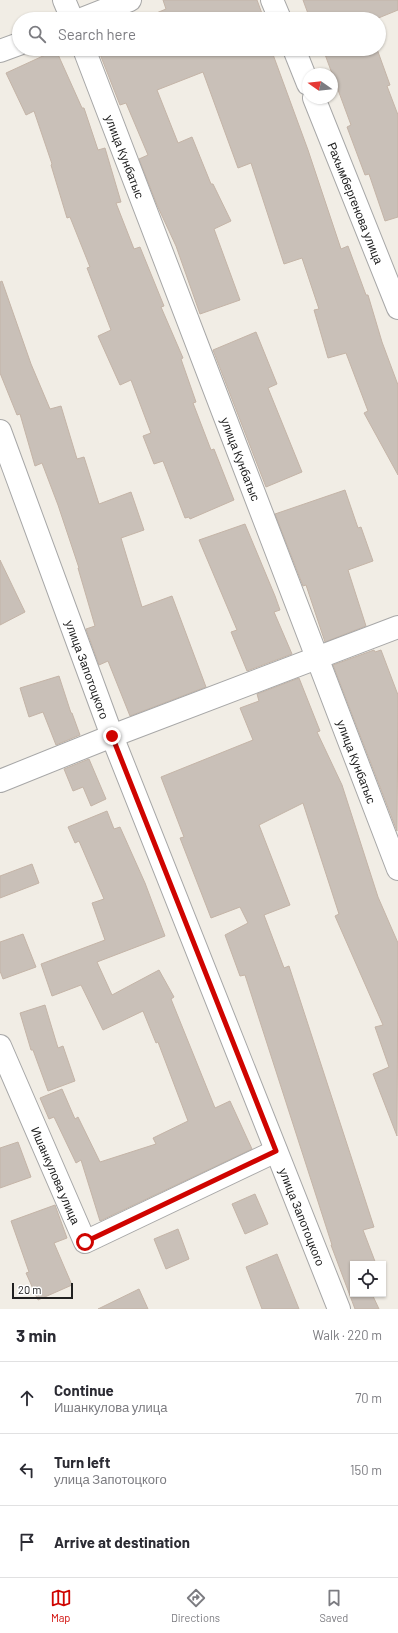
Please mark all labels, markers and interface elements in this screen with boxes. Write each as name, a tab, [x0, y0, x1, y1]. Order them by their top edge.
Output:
search box	[12, 12, 386, 56]
icon: search	[26, 23, 48, 45]
text: Search here	[58, 25, 136, 43]
north arrow	[302, 68, 338, 104]
street label: улица Кунбатыс	[102, 113, 147, 200]
street label: Рахымбергенова улица	[325, 140, 387, 266]
street label: улица Кунбатыс	[218, 415, 263, 503]
street label: улица Запотоцкого	[62, 618, 112, 721]
street label: улица Кунбатыс	[334, 718, 379, 805]
route end	[103, 727, 121, 745]
street label: Ишанкулова улица	[29, 1124, 84, 1227]
street label: улица Запотоцкого	[276, 1166, 328, 1268]
route start	[76, 1233, 94, 1251]
map controls	[350, 1261, 386, 1297]
button: locate	[350, 1261, 386, 1297]
scale bar	[12, 1281, 73, 1300]
text: 20 m	[18, 1283, 41, 1296]
text: 3 min	[16, 1325, 56, 1345]
text: Walk · 220 m	[312, 1327, 382, 1343]
text: Continue	[54, 1381, 114, 1399]
icon: ahead	[16, 1387, 38, 1409]
text: 70 m	[355, 1390, 382, 1406]
text: Ишанкулова улица	[54, 1399, 168, 1415]
text: Turn left	[54, 1453, 110, 1471]
icon: left	[16, 1459, 38, 1481]
text: 150 m	[350, 1462, 382, 1478]
text: улица Запотоцкого	[54, 1471, 167, 1487]
icon: arrive	[16, 1531, 38, 1553]
text: Arrive at destination	[54, 1533, 190, 1551]
tab: Map	[50, 1587, 72, 1624]
tab: Directions	[171, 1587, 220, 1624]
tab: Saved	[319, 1587, 348, 1624]

